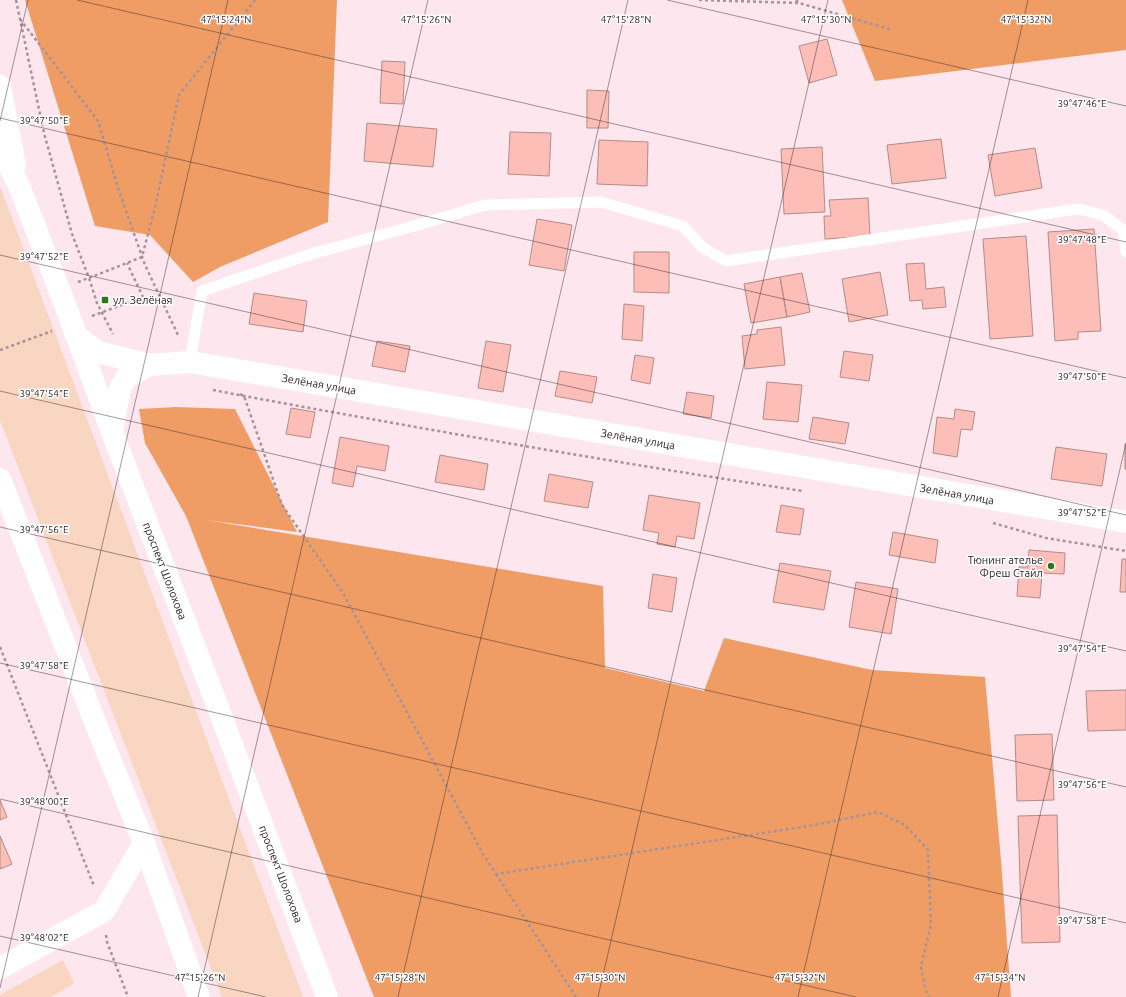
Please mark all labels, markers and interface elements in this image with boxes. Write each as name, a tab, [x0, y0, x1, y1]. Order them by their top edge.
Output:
text: 47°15'24"N	[201, 14, 251, 25]
text: 47°15'26"N	[401, 14, 451, 25]
text: 47°15'28"N	[601, 14, 651, 25]
text: 47°15'30"N	[801, 14, 851, 25]
text: 47°15'32"N	[1001, 14, 1051, 25]
text: 39°47'46"E	[1057, 98, 1107, 109]
text: 39°47'50"E	[19, 115, 69, 126]
text: 39°47'48"E	[1057, 234, 1107, 245]
text: 39°47'52"E	[19, 251, 69, 262]
place label: ул. Зелёная	[113, 294, 173, 306]
marker: ул. Зелёная	[100, 295, 110, 305]
text: 39°47'50"E	[1057, 371, 1107, 382]
street label: Зелёная улица	[281, 372, 357, 396]
text: 39°47'54"E	[19, 388, 69, 399]
street label: Зелёная улица	[600, 427, 676, 451]
street label: Зелёная улица	[919, 482, 995, 506]
text: 39°47'52"E	[1057, 507, 1107, 518]
street label: проспект Шолохова	[141, 521, 189, 621]
text: 39°47'56"E	[19, 524, 69, 535]
place label: Тюнинг ателье Фреш Стайл	[968, 554, 1043, 579]
marker: Тюнинг ателье Фреш Стайл	[1046, 561, 1056, 571]
text: 39°47'54"E	[1057, 643, 1107, 654]
text: 39°47'58"E	[19, 660, 69, 671]
text: 39°47'56"E	[1057, 779, 1107, 790]
text: 39°48'00"E	[19, 796, 69, 807]
street label: проспект Шолохова	[257, 824, 305, 924]
text: 39°47'58"E	[1057, 915, 1107, 926]
text: 39°48'02"E	[19, 932, 69, 943]
text: 47°15'26"N	[175, 972, 225, 983]
text: 47°15'28"N	[375, 972, 425, 983]
text: 47°15'30"N	[575, 972, 625, 983]
text: 47°15'32"N	[775, 972, 825, 983]
text: 47°15'34"N	[975, 972, 1025, 983]

